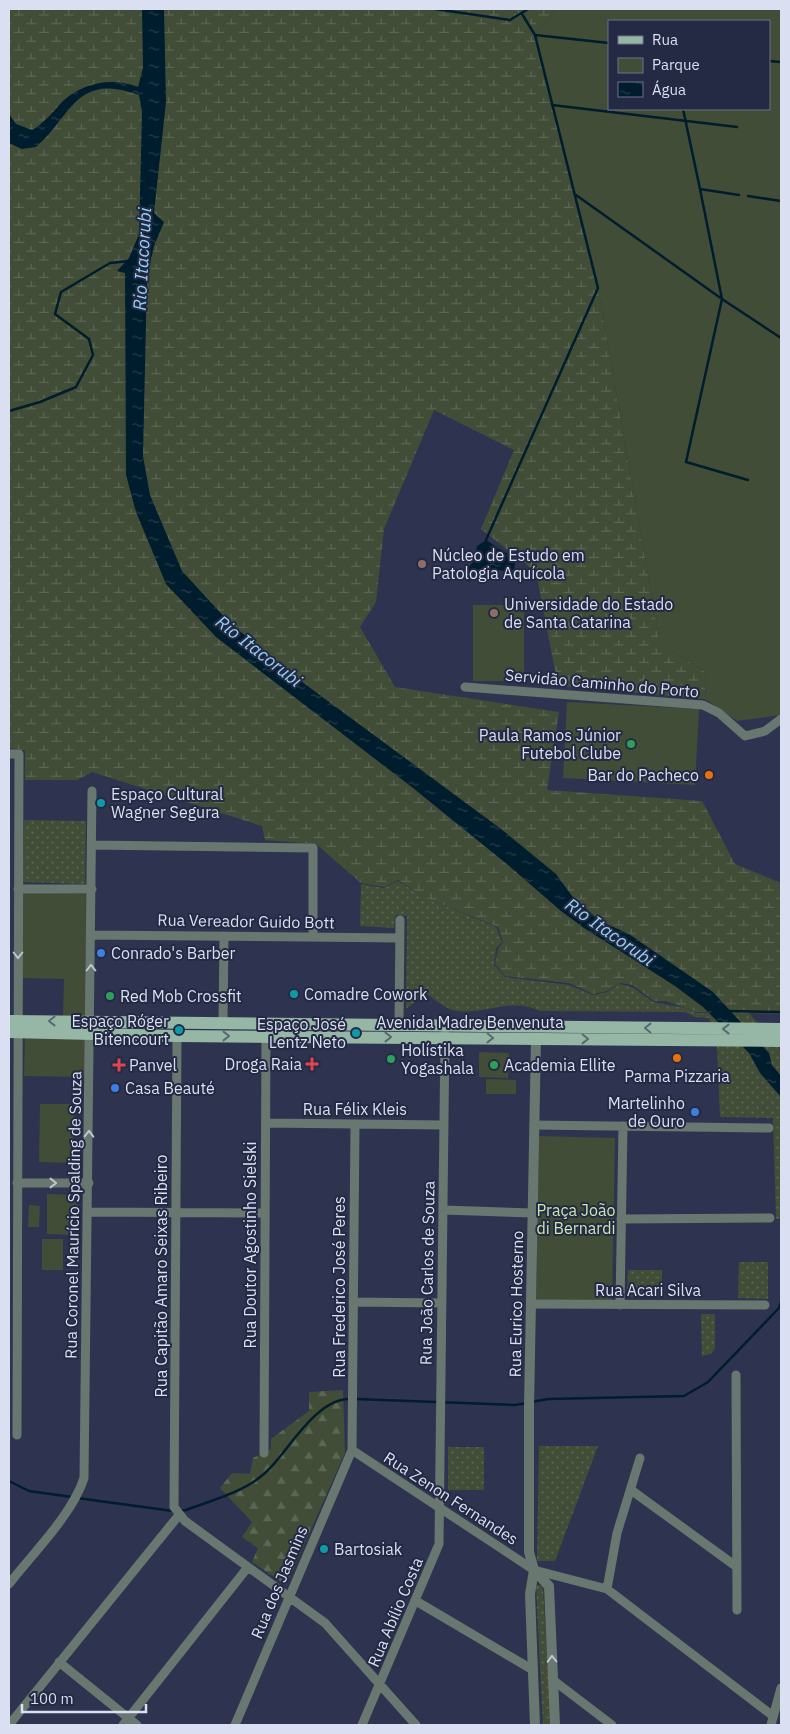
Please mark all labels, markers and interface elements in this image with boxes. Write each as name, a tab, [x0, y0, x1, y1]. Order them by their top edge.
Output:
legend	[608, 20, 770, 110]
text: Rua	[652, 30, 678, 49]
text: Parque	[652, 55, 700, 74]
text: Água	[652, 80, 686, 99]
water label: Rio Itacorubi	[128, 206, 156, 311]
place label: Núcleo de Estudo em Patologia Aquícola	[432, 545, 585, 583]
marker: Núcleo de Estudo em Patologia Aquícola	[416, 558, 428, 570]
place label: Universidade do Estado de Santa Catarina	[504, 594, 673, 632]
marker: Universidade do Estado de Santa Catarina	[488, 607, 500, 619]
water label: Rio Itacorubi	[211, 610, 307, 692]
street label: Servidão Caminho do Porto	[504, 665, 700, 701]
place label: Paula Ramos Júnior Futebol Clube	[479, 725, 621, 763]
marker: Paula Ramos Júnior Futebol Clube	[625, 738, 637, 750]
place label: Bar do Pacheco	[587, 765, 699, 785]
marker: Bar do Pacheco	[703, 769, 715, 781]
place label: Espaço Cultural Wagner Segura	[111, 784, 223, 822]
marker: Espaço Cultural Wagner Segura	[95, 797, 107, 809]
water label: Rio Itacorubi	[561, 893, 659, 971]
street label: Rua Vereador Guido Bott	[157, 909, 335, 933]
place label: Conrado's Barber	[111, 943, 236, 963]
marker: Conrado's Barber	[95, 947, 107, 959]
one-way arrow	[13, 952, 23, 959]
one-way arrow	[86, 964, 96, 972]
place label: Comadre Cowork	[304, 984, 428, 1004]
place label: Red Mob Crossfit	[120, 986, 242, 1006]
marker: Comadre Cowork	[288, 988, 300, 1000]
marker: Red Mob Crossfit	[104, 990, 116, 1002]
place label: Espaço Róger Bitencourt	[71, 1011, 169, 1049]
street label: Avenida Madre Benvenuta	[376, 1012, 564, 1032]
place label: Espaço José Lentz Neto	[257, 1014, 346, 1052]
one-way arrow	[48, 1016, 56, 1027]
one-way arrow	[643, 1023, 651, 1034]
marker: Espaço Róger Bitencourt	[173, 1024, 185, 1036]
one-way arrow	[721, 1024, 729, 1034]
marker: Espaço José Lentz Neto	[350, 1027, 362, 1039]
one-way arrow	[222, 1031, 230, 1041]
one-way arrow	[385, 1032, 393, 1042]
one-way arrow	[487, 1033, 495, 1043]
one-way arrow	[581, 1034, 589, 1044]
place label: Holístika Yogashala	[401, 1040, 474, 1078]
marker: Parma Pizzaria	[671, 1052, 683, 1064]
marker: Holístika Yogashala	[385, 1053, 397, 1065]
place label: Droga Raia	[225, 1054, 302, 1074]
place label: Panvel	[129, 1055, 177, 1075]
place label: Academia Ellite	[504, 1055, 616, 1075]
marker: Droga Raia	[306, 1058, 318, 1070]
marker: Panvel	[113, 1059, 125, 1071]
marker: Academia Ellite	[488, 1059, 500, 1071]
place label: Parma Pizzaria	[624, 1066, 730, 1086]
street label: Rua Coronel Maurício Spalding de Souza	[60, 1070, 86, 1359]
place label: Casa Beauté	[125, 1078, 215, 1098]
marker: Casa Beauté	[109, 1082, 121, 1094]
place label: Martelinho de Ouro	[608, 1093, 685, 1131]
street label: Rua Félix Kleis	[303, 1099, 407, 1119]
marker: Martelinho de Ouro	[689, 1106, 701, 1118]
one-way arrow	[84, 1130, 95, 1138]
street label: Rua Doutor Agostinho Sielski	[240, 1141, 260, 1349]
street label: Rua Capitão Amaro Seixas Ribeiro	[151, 1154, 171, 1397]
one-way arrow	[49, 1178, 57, 1188]
street label: Rua João Carlos de Souza	[415, 1180, 439, 1365]
street label: Rua Frederico José Peres	[329, 1196, 349, 1378]
park label: Praça João di Bernardi	[537, 1200, 615, 1238]
street label: Rua Eurico Hosterno	[505, 1230, 527, 1378]
street label: Rua Acari Silva	[595, 1280, 701, 1300]
street label: Rua Zenon Fernandes	[380, 1447, 522, 1549]
street label: Rua dos Jasmins	[246, 1522, 312, 1642]
place label: Bartosiak	[334, 1539, 403, 1559]
marker: Bartosiak	[318, 1543, 330, 1555]
street label: Rua Abílio Costa	[363, 1554, 427, 1670]
one-way arrow	[547, 1655, 558, 1663]
scale bar	[22, 1682, 146, 1714]
text: 100 m	[30, 1689, 74, 1708]

